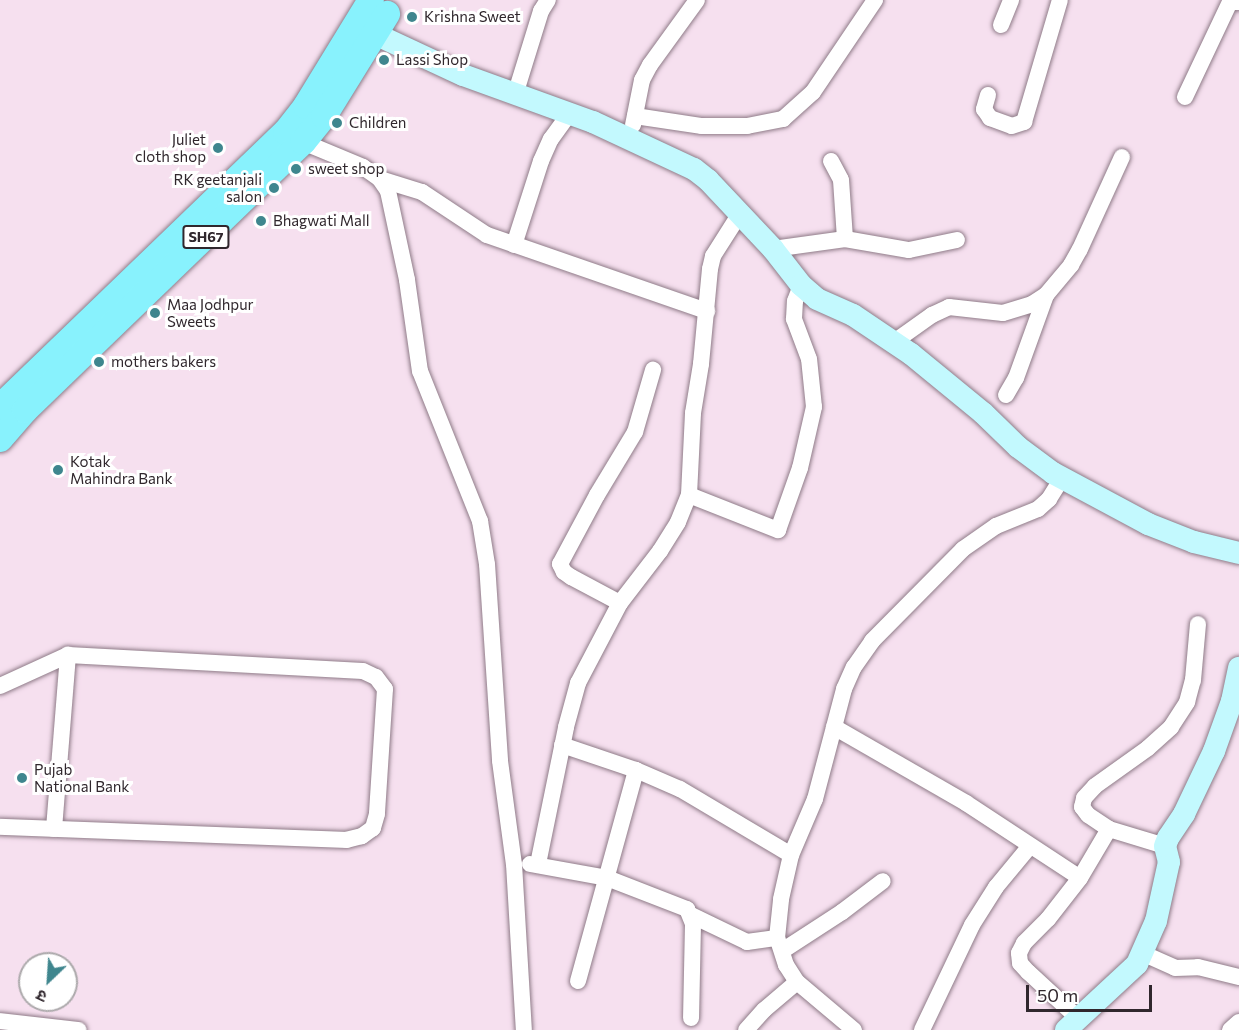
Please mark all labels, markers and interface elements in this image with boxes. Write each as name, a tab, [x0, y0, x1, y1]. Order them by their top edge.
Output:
place label: Krishna Sweet	[424, 8, 521, 26]
marker: Krishna Sweet	[405, 10, 419, 24]
place label: Lassi Shop	[396, 51, 468, 69]
marker: Lassi Shop	[377, 53, 391, 67]
place label: Children	[349, 114, 406, 132]
marker: Children	[330, 116, 344, 130]
place label: Juliet cloth shop	[135, 130, 206, 165]
marker: Juliet cloth shop	[211, 141, 225, 155]
place label: sweet shop	[308, 160, 384, 178]
marker: sweet shop	[289, 162, 303, 176]
place label: RK geetanjali salon	[173, 170, 262, 205]
marker: RK geetanjali salon	[267, 181, 281, 195]
place label: Bhagwati Mall	[273, 212, 370, 230]
marker: Bhagwati Mall	[254, 214, 268, 228]
road number: SH67	[182, 226, 230, 248]
place label: Maa Jodhpur Sweets	[167, 295, 254, 330]
marker: Maa Jodhpur Sweets	[148, 306, 162, 320]
place label: mothers bakers	[111, 353, 216, 371]
marker: mothers bakers	[92, 355, 106, 369]
place label: Kotak Mahindra Bank	[70, 452, 173, 487]
marker: Kotak Mahindra Bank	[51, 463, 65, 477]
place label: Pujab National Bank	[34, 760, 129, 795]
marker: Pujab National Bank	[15, 771, 29, 785]
north arrow	[18, 952, 78, 1012]
scale bar	[1029, 973, 1155, 1011]
text: 50 m	[1037, 984, 1078, 1006]
text: उ	[33, 986, 49, 1008]

